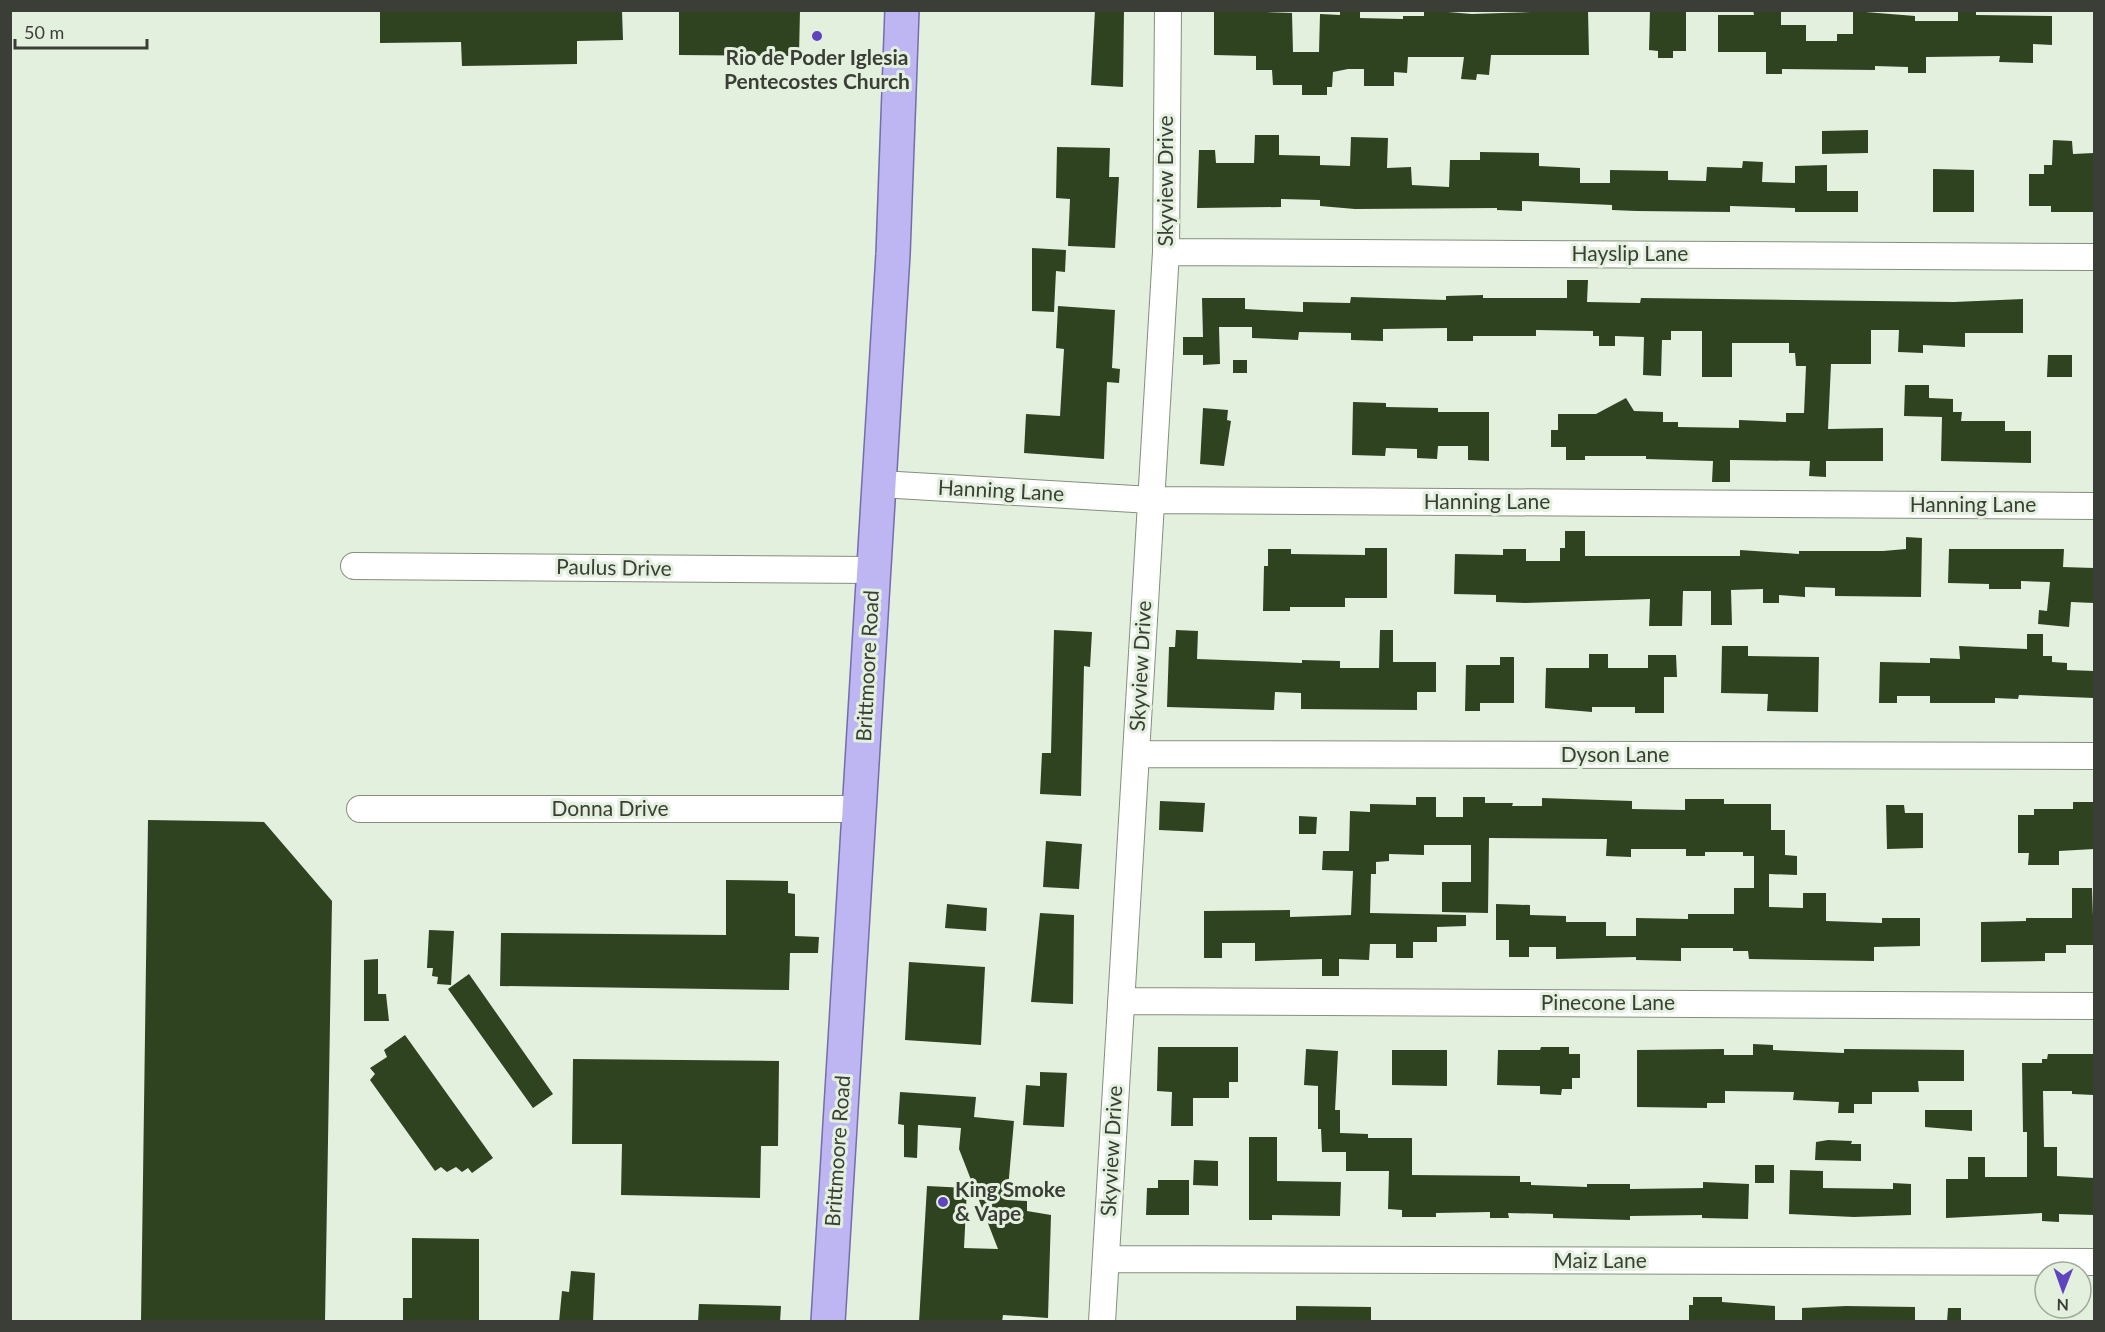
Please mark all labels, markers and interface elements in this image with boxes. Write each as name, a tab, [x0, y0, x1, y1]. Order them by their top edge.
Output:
scale bar	[15, 12, 147, 50]
text: 50 m	[24, 21, 64, 43]
marker: Rio de Poder Iglesia Pentecostes Church	[810, 29, 824, 43]
place label: Rio de Poder Iglesia Pentecostes Church	[724, 44, 910, 93]
street label: Skyview Drive	[1152, 115, 1177, 247]
street label: Hayslip Lane	[1572, 240, 1688, 265]
street label: Hanning Lane	[937, 474, 1065, 505]
street label: Hanning Lane	[1424, 488, 1550, 513]
street label: Hanning Lane	[1910, 491, 2036, 516]
street label: Paulus Drive	[556, 553, 672, 580]
street label: Brittmoore Road	[850, 590, 883, 742]
street label: Skyview Drive	[1124, 600, 1155, 732]
street label: Dyson Lane	[1561, 741, 1669, 766]
street label: Donna Drive	[551, 795, 669, 820]
street label: Pinecone Lane	[1541, 989, 1675, 1014]
street label: Brittmoore Road	[819, 1074, 854, 1227]
street label: Skyview Drive	[1095, 1085, 1126, 1217]
place label: King Smoke & Vape	[955, 1176, 1066, 1225]
marker: King Smoke & Vape	[936, 1195, 950, 1209]
street label: Maiz Lane	[1553, 1247, 1647, 1272]
north arrow	[2033, 1260, 2093, 1320]
text: N	[2056, 1296, 2069, 1315]

